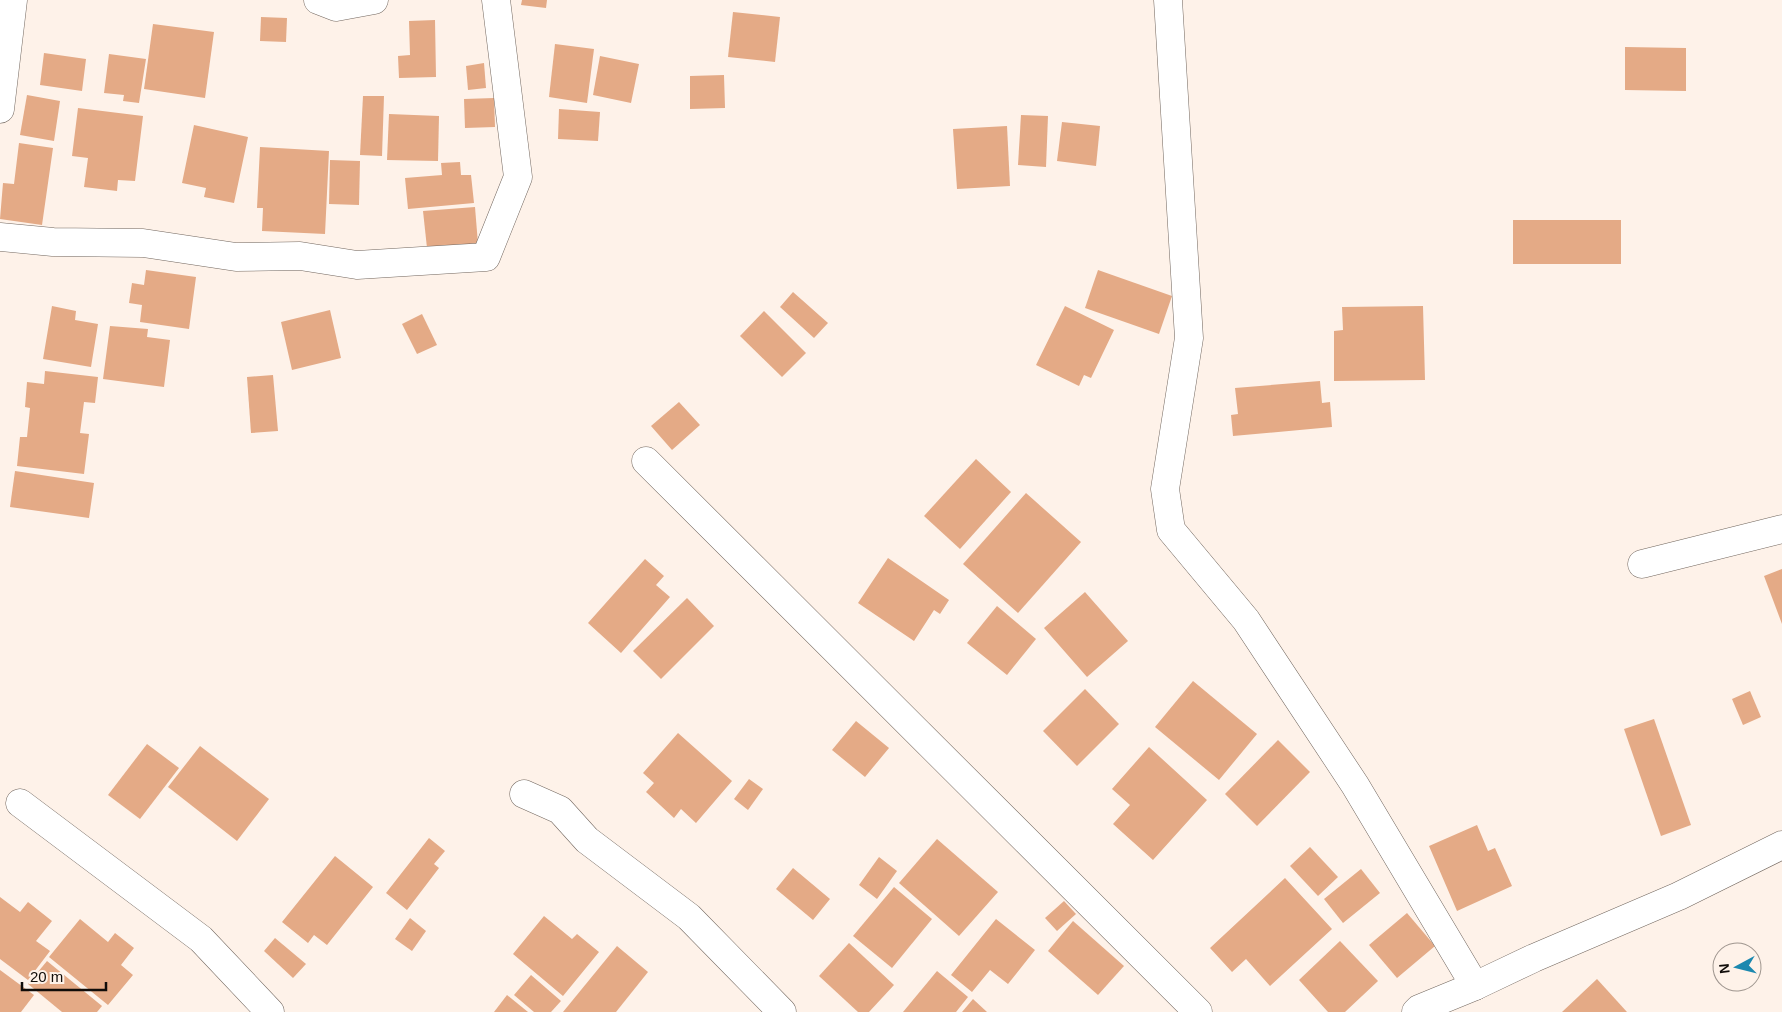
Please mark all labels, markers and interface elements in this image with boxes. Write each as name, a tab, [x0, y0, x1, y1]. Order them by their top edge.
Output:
north arrow	[1712, 942, 1762, 992]
scale bar	[22, 960, 106, 992]
text: N	[1716, 963, 1733, 975]
text: 20 m	[30, 968, 63, 985]

